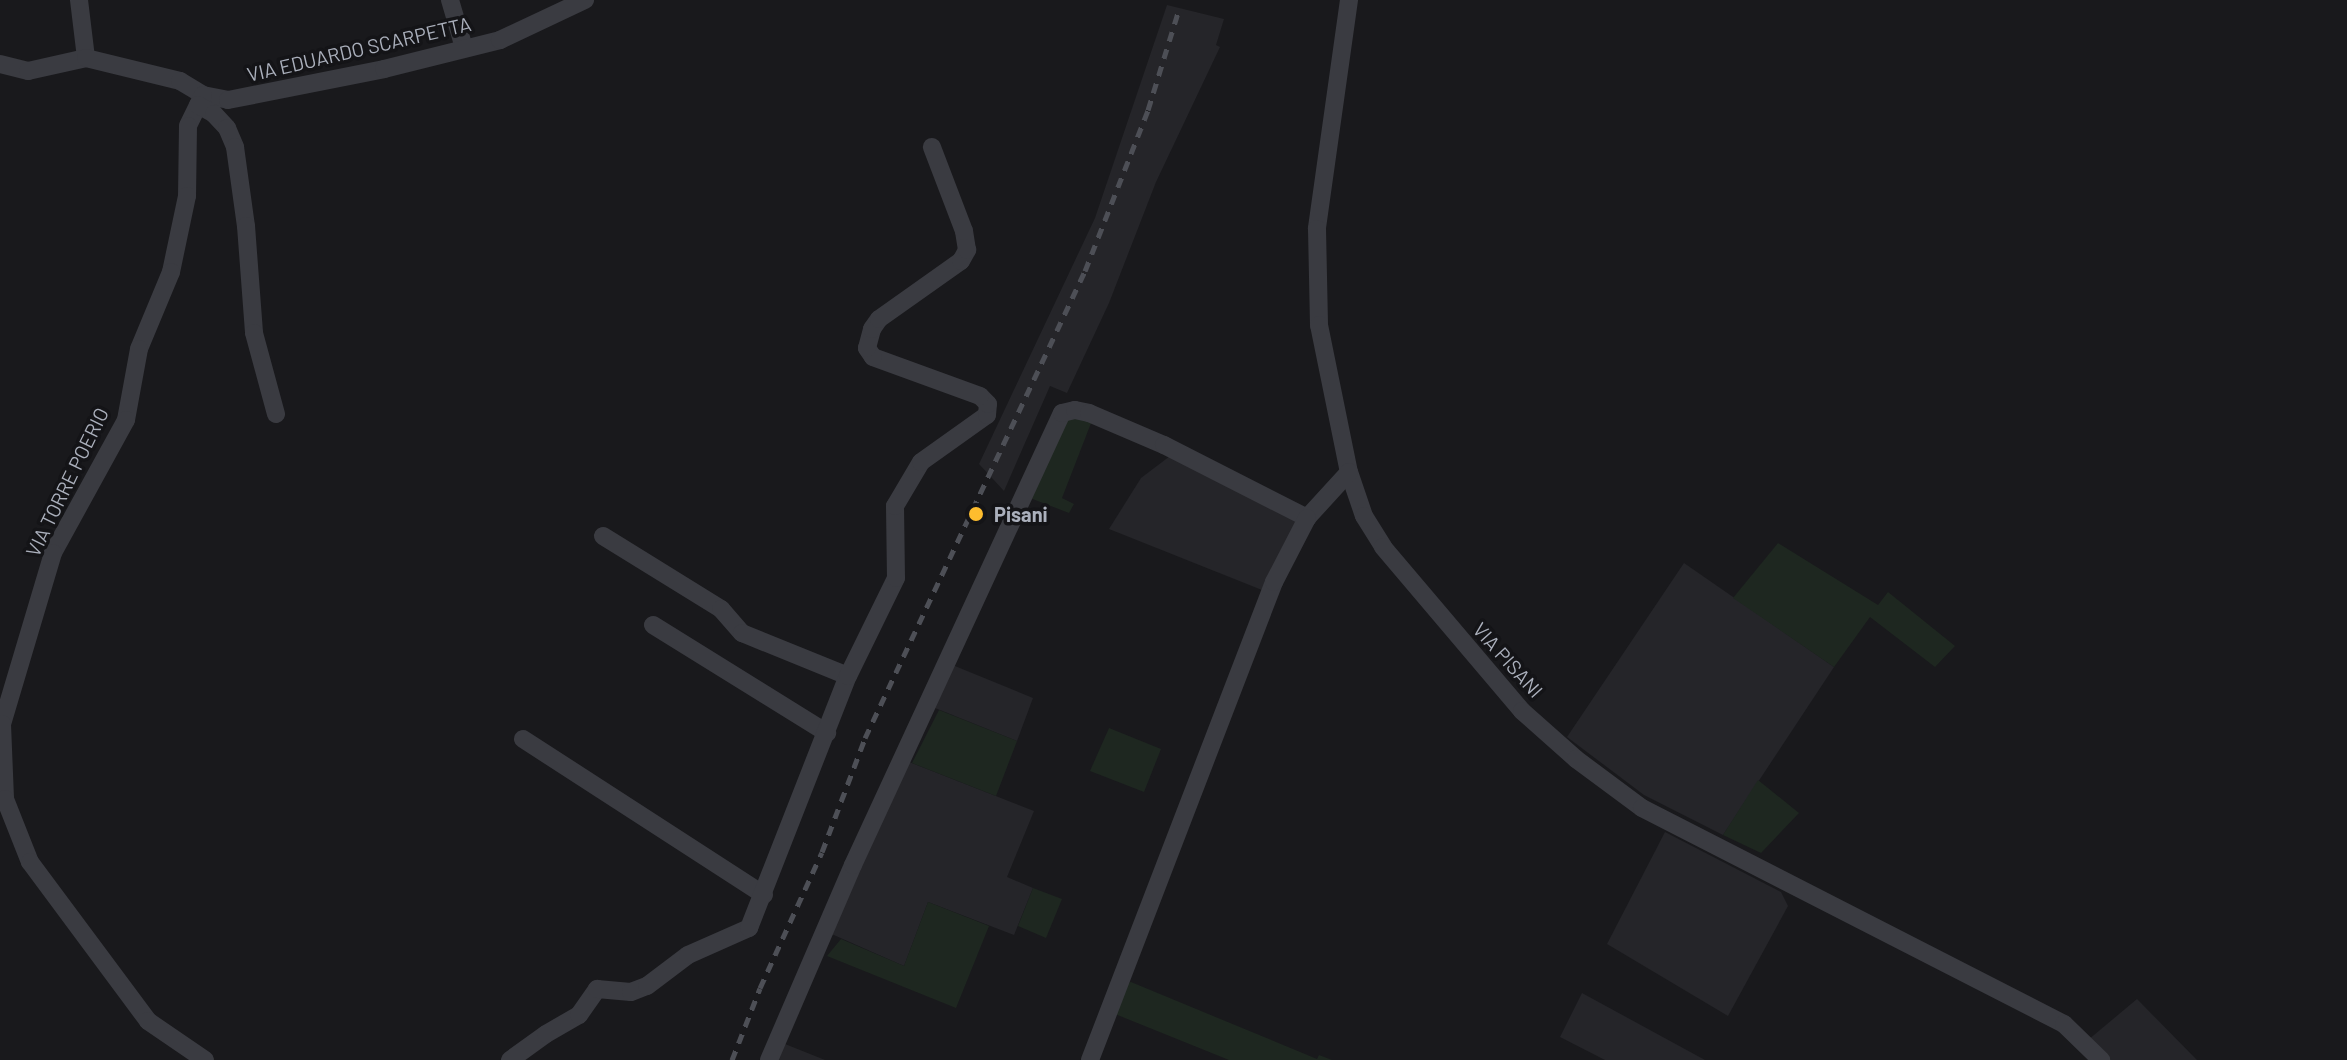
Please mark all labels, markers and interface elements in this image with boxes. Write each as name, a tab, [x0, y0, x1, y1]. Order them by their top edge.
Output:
street label: VIA EDUARDO SCARPETTA	[245, 12, 473, 86]
street label: VIA TORRE POERIO	[21, 404, 113, 560]
place label: Pisani	[994, 502, 1048, 526]
marker: Pisani	[965, 503, 987, 525]
street label: VIA PISANI	[1468, 618, 1548, 702]

